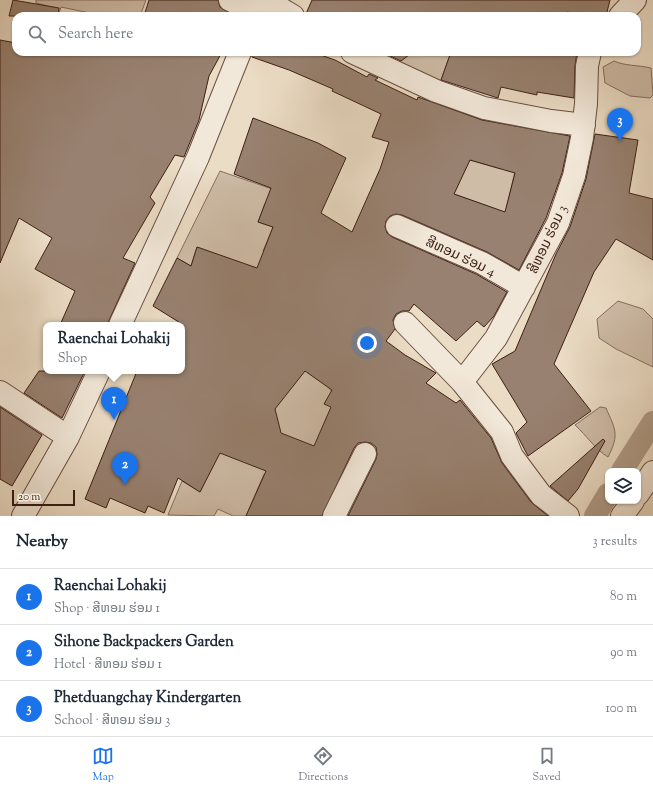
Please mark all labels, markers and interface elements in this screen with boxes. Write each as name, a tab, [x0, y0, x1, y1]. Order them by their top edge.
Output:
search box	[12, 12, 641, 56]
icon: search	[26, 23, 48, 45]
text: Search here	[58, 24, 133, 45]
pin: 3	[607, 108, 633, 141]
street label: ສີຫອມ ຮ່ອມ 3	[524, 202, 574, 278]
street label: ສີຫອມ ຮ່ອມ 4	[422, 233, 498, 283]
popup	[43, 322, 185, 374]
text: Raenchai Lohakij	[58, 329, 170, 350]
your location	[357, 333, 377, 353]
text: Shop	[58, 350, 87, 368]
pin: 1	[101, 387, 127, 420]
pin: 2	[112, 452, 138, 485]
map controls	[605, 468, 641, 504]
button: layers	[605, 468, 641, 504]
scale bar	[12, 488, 75, 507]
text: 20 m	[18, 489, 40, 505]
text: Nearby	[16, 530, 68, 554]
text: 3 results	[592, 533, 637, 551]
text: Raenchai Lohakij	[54, 576, 167, 597]
text: 1	[27, 588, 31, 606]
text: 80 m	[610, 588, 637, 606]
text: Shop · ສີຫອມ ຮ່ອມ 1	[54, 600, 160, 618]
text: Sihone Backpackers Garden	[54, 632, 234, 653]
text: 2	[26, 644, 32, 662]
text: 90 m	[610, 644, 637, 662]
text: Hotel · ສີຫອມ ຮ່ອມ 1	[54, 656, 162, 674]
text: Phetduangchay Kindergarten	[54, 688, 241, 709]
text: 3	[26, 700, 32, 718]
text: 100 m	[605, 700, 637, 718]
text: School · ສີຫອມ ຮ່ອມ 3	[54, 712, 170, 730]
tab: Map	[92, 745, 114, 785]
tab: Directions	[299, 745, 348, 785]
tab: Saved	[533, 745, 561, 785]

